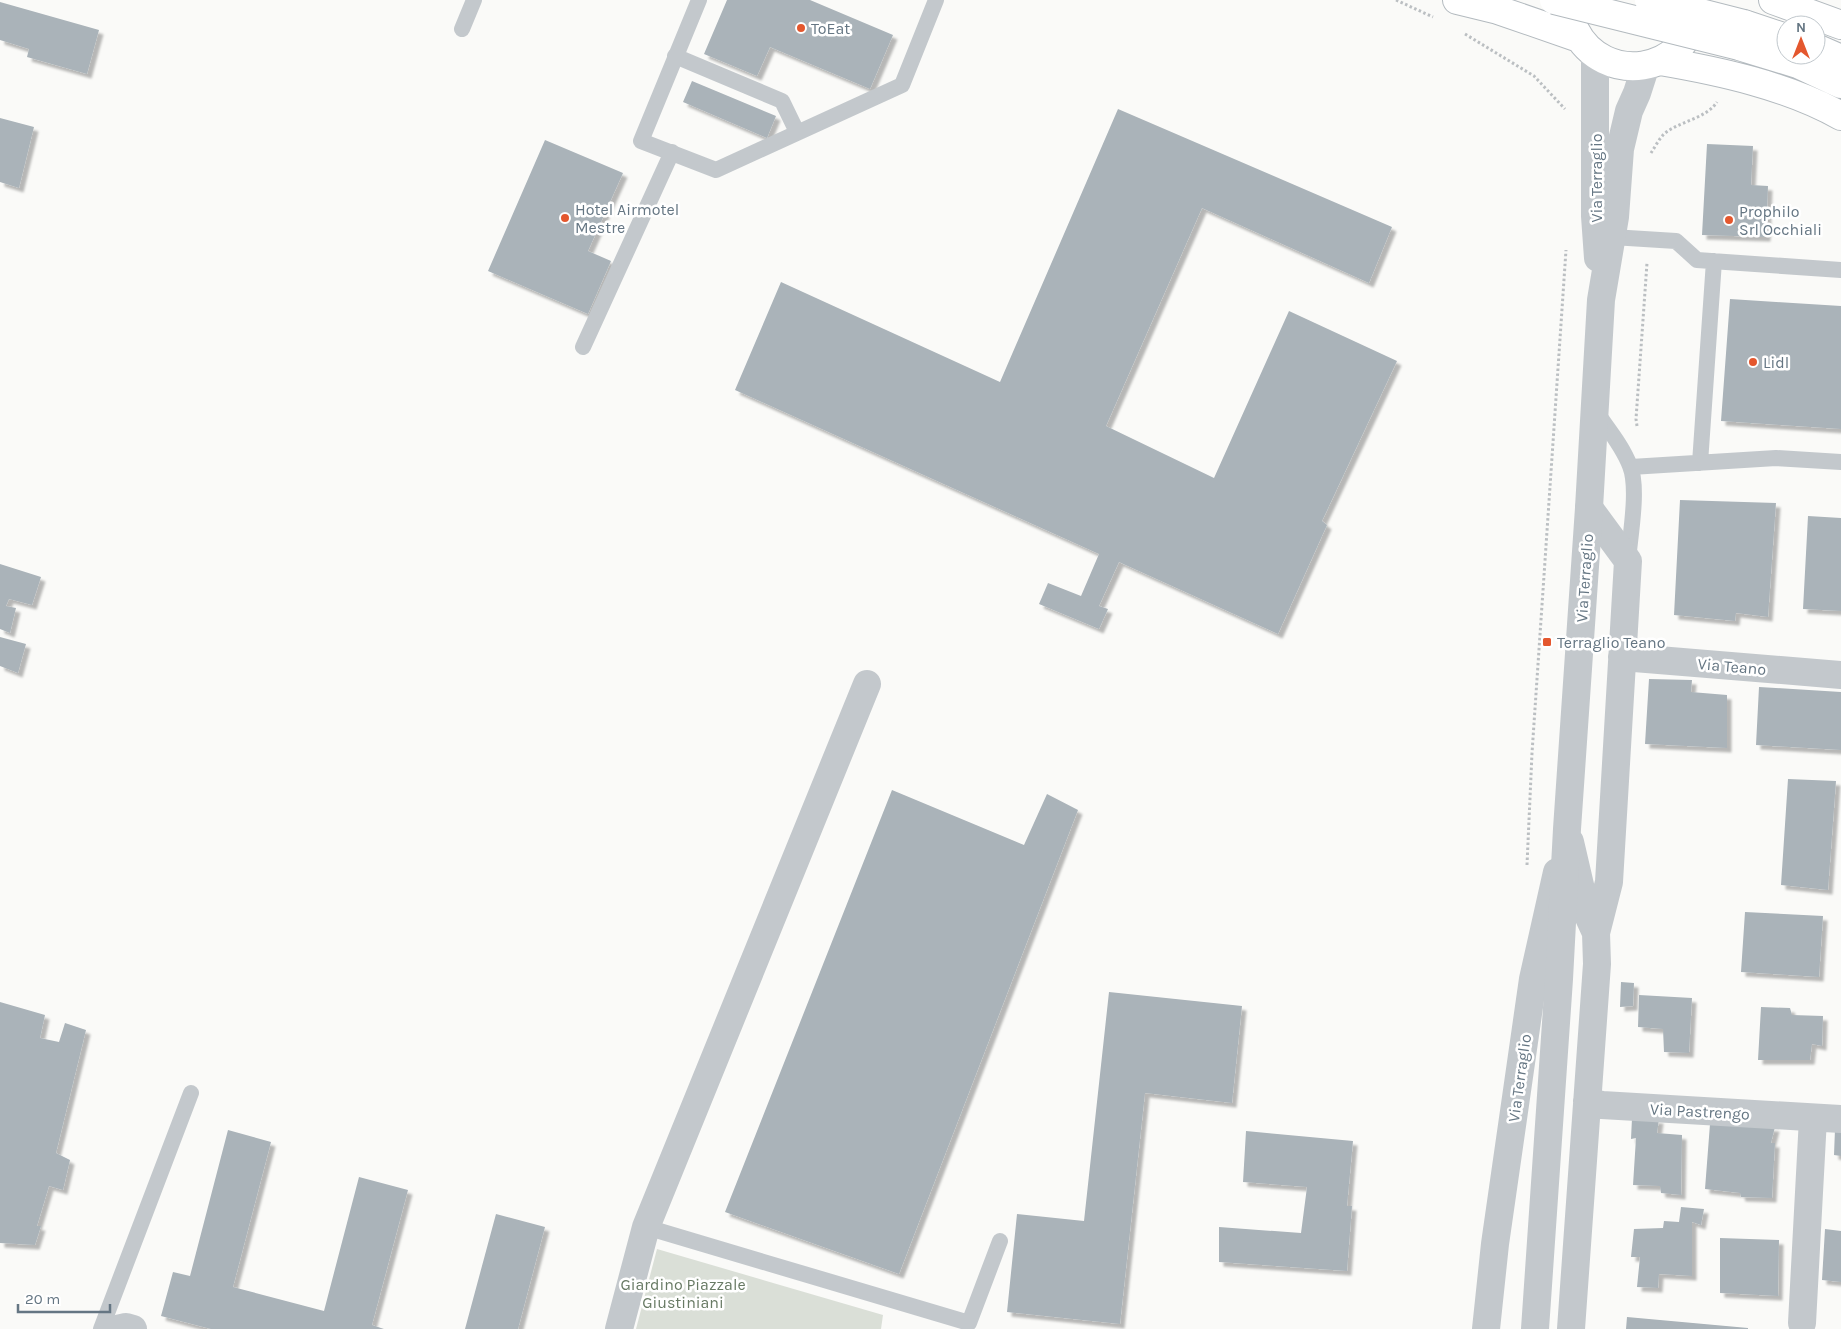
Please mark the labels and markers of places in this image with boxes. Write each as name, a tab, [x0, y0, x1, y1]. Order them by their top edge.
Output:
place label: ToEat	[811, 19, 850, 38]
marker: ToEat	[795, 22, 807, 34]
place label: Hotel Airmotel Mestre	[575, 200, 679, 237]
place label: Prophilo Srl Occhiali	[1739, 202, 1822, 239]
marker: Hotel Airmotel Mestre	[559, 212, 571, 224]
marker: Prophilo Srl Occhiali	[1723, 214, 1735, 226]
place label: Lidl	[1763, 353, 1789, 372]
marker: Lidl	[1747, 356, 1759, 368]
place label: Terraglio Teano	[1557, 633, 1665, 652]
marker: Terraglio Teano	[1541, 636, 1553, 648]

